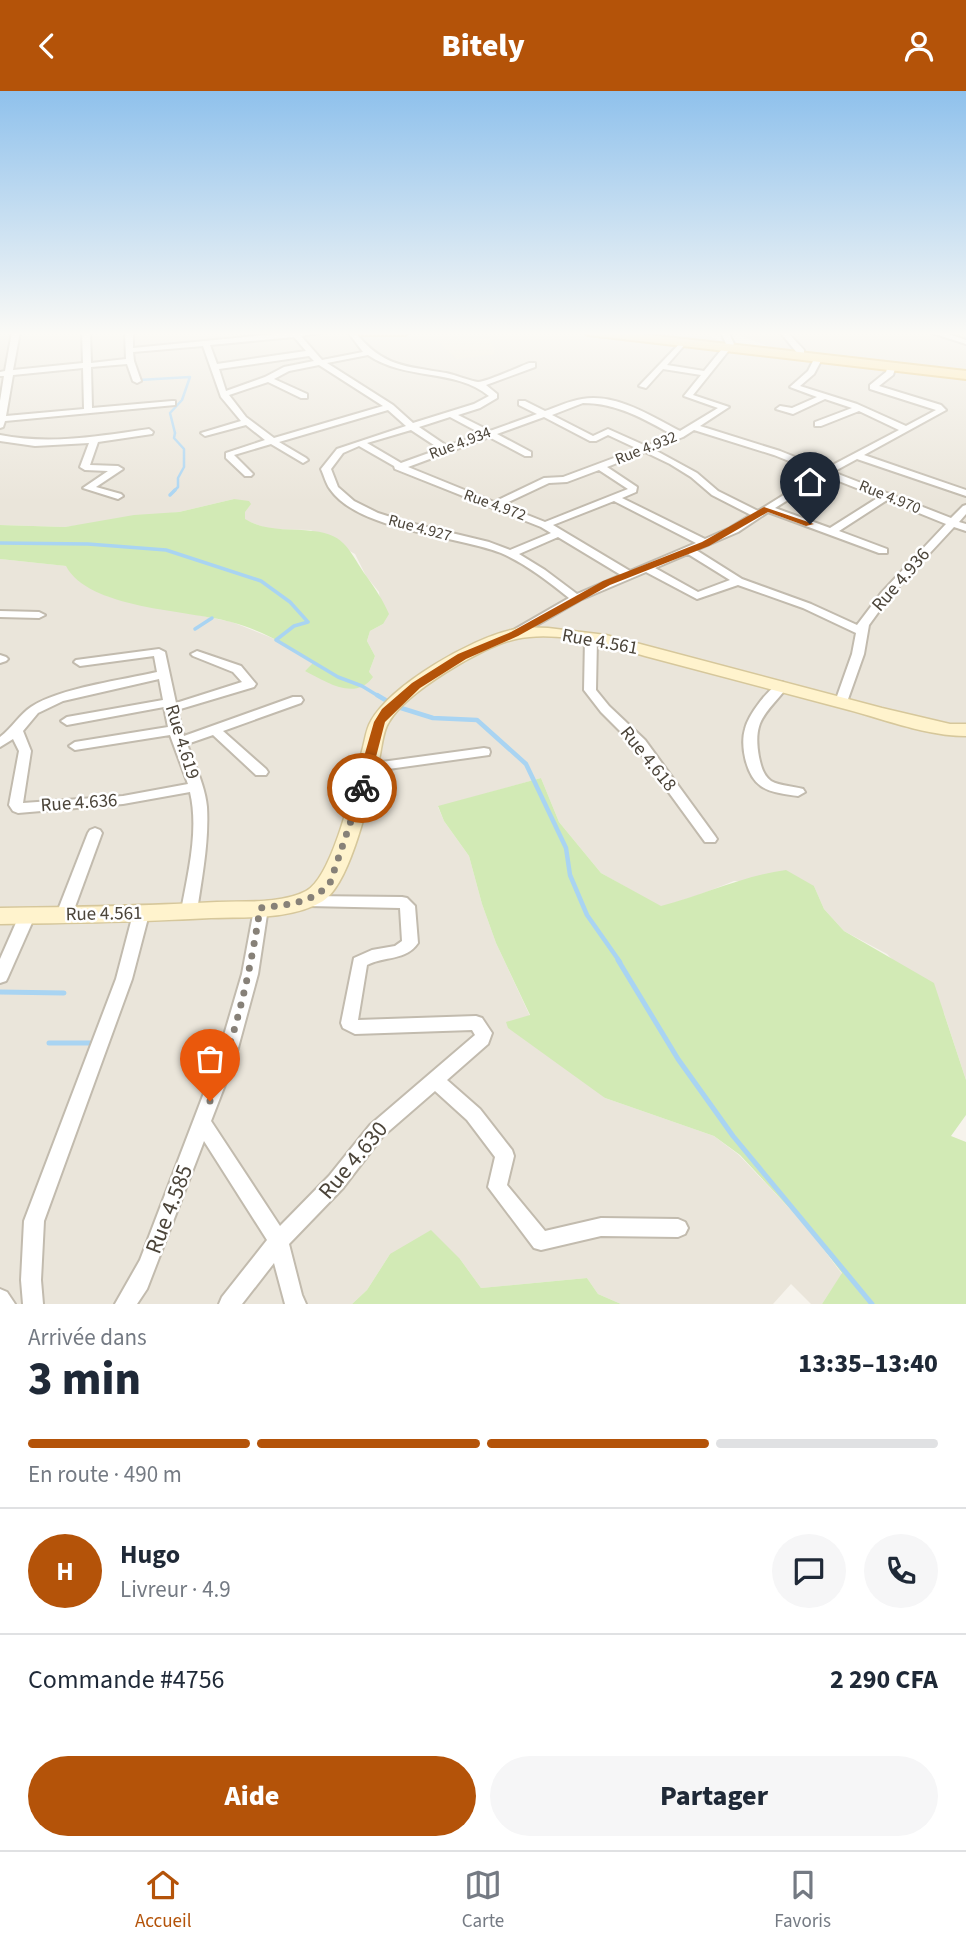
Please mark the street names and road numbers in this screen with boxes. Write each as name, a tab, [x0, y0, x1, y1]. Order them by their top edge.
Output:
street label: Rue 4.934	[426, 421, 494, 465]
street label: Rue 4.932	[612, 426, 680, 470]
street label: Rue 4.970	[856, 475, 924, 519]
street label: Rue 4.972	[461, 484, 529, 526]
street label: Rue 4.927	[386, 509, 454, 547]
street label: Rue 4.936	[866, 542, 936, 618]
street label: Rue 4.561	[560, 622, 640, 662]
street label: Rue 4.619	[158, 701, 206, 783]
street label: Rue 4.618	[613, 721, 683, 797]
street label: Rue 4.636	[40, 787, 118, 819]
street label: Rue 4.561	[65, 900, 143, 928]
street label: Rue 4.630	[310, 1114, 396, 1206]
street label: Rue 4.585	[137, 1160, 201, 1258]

